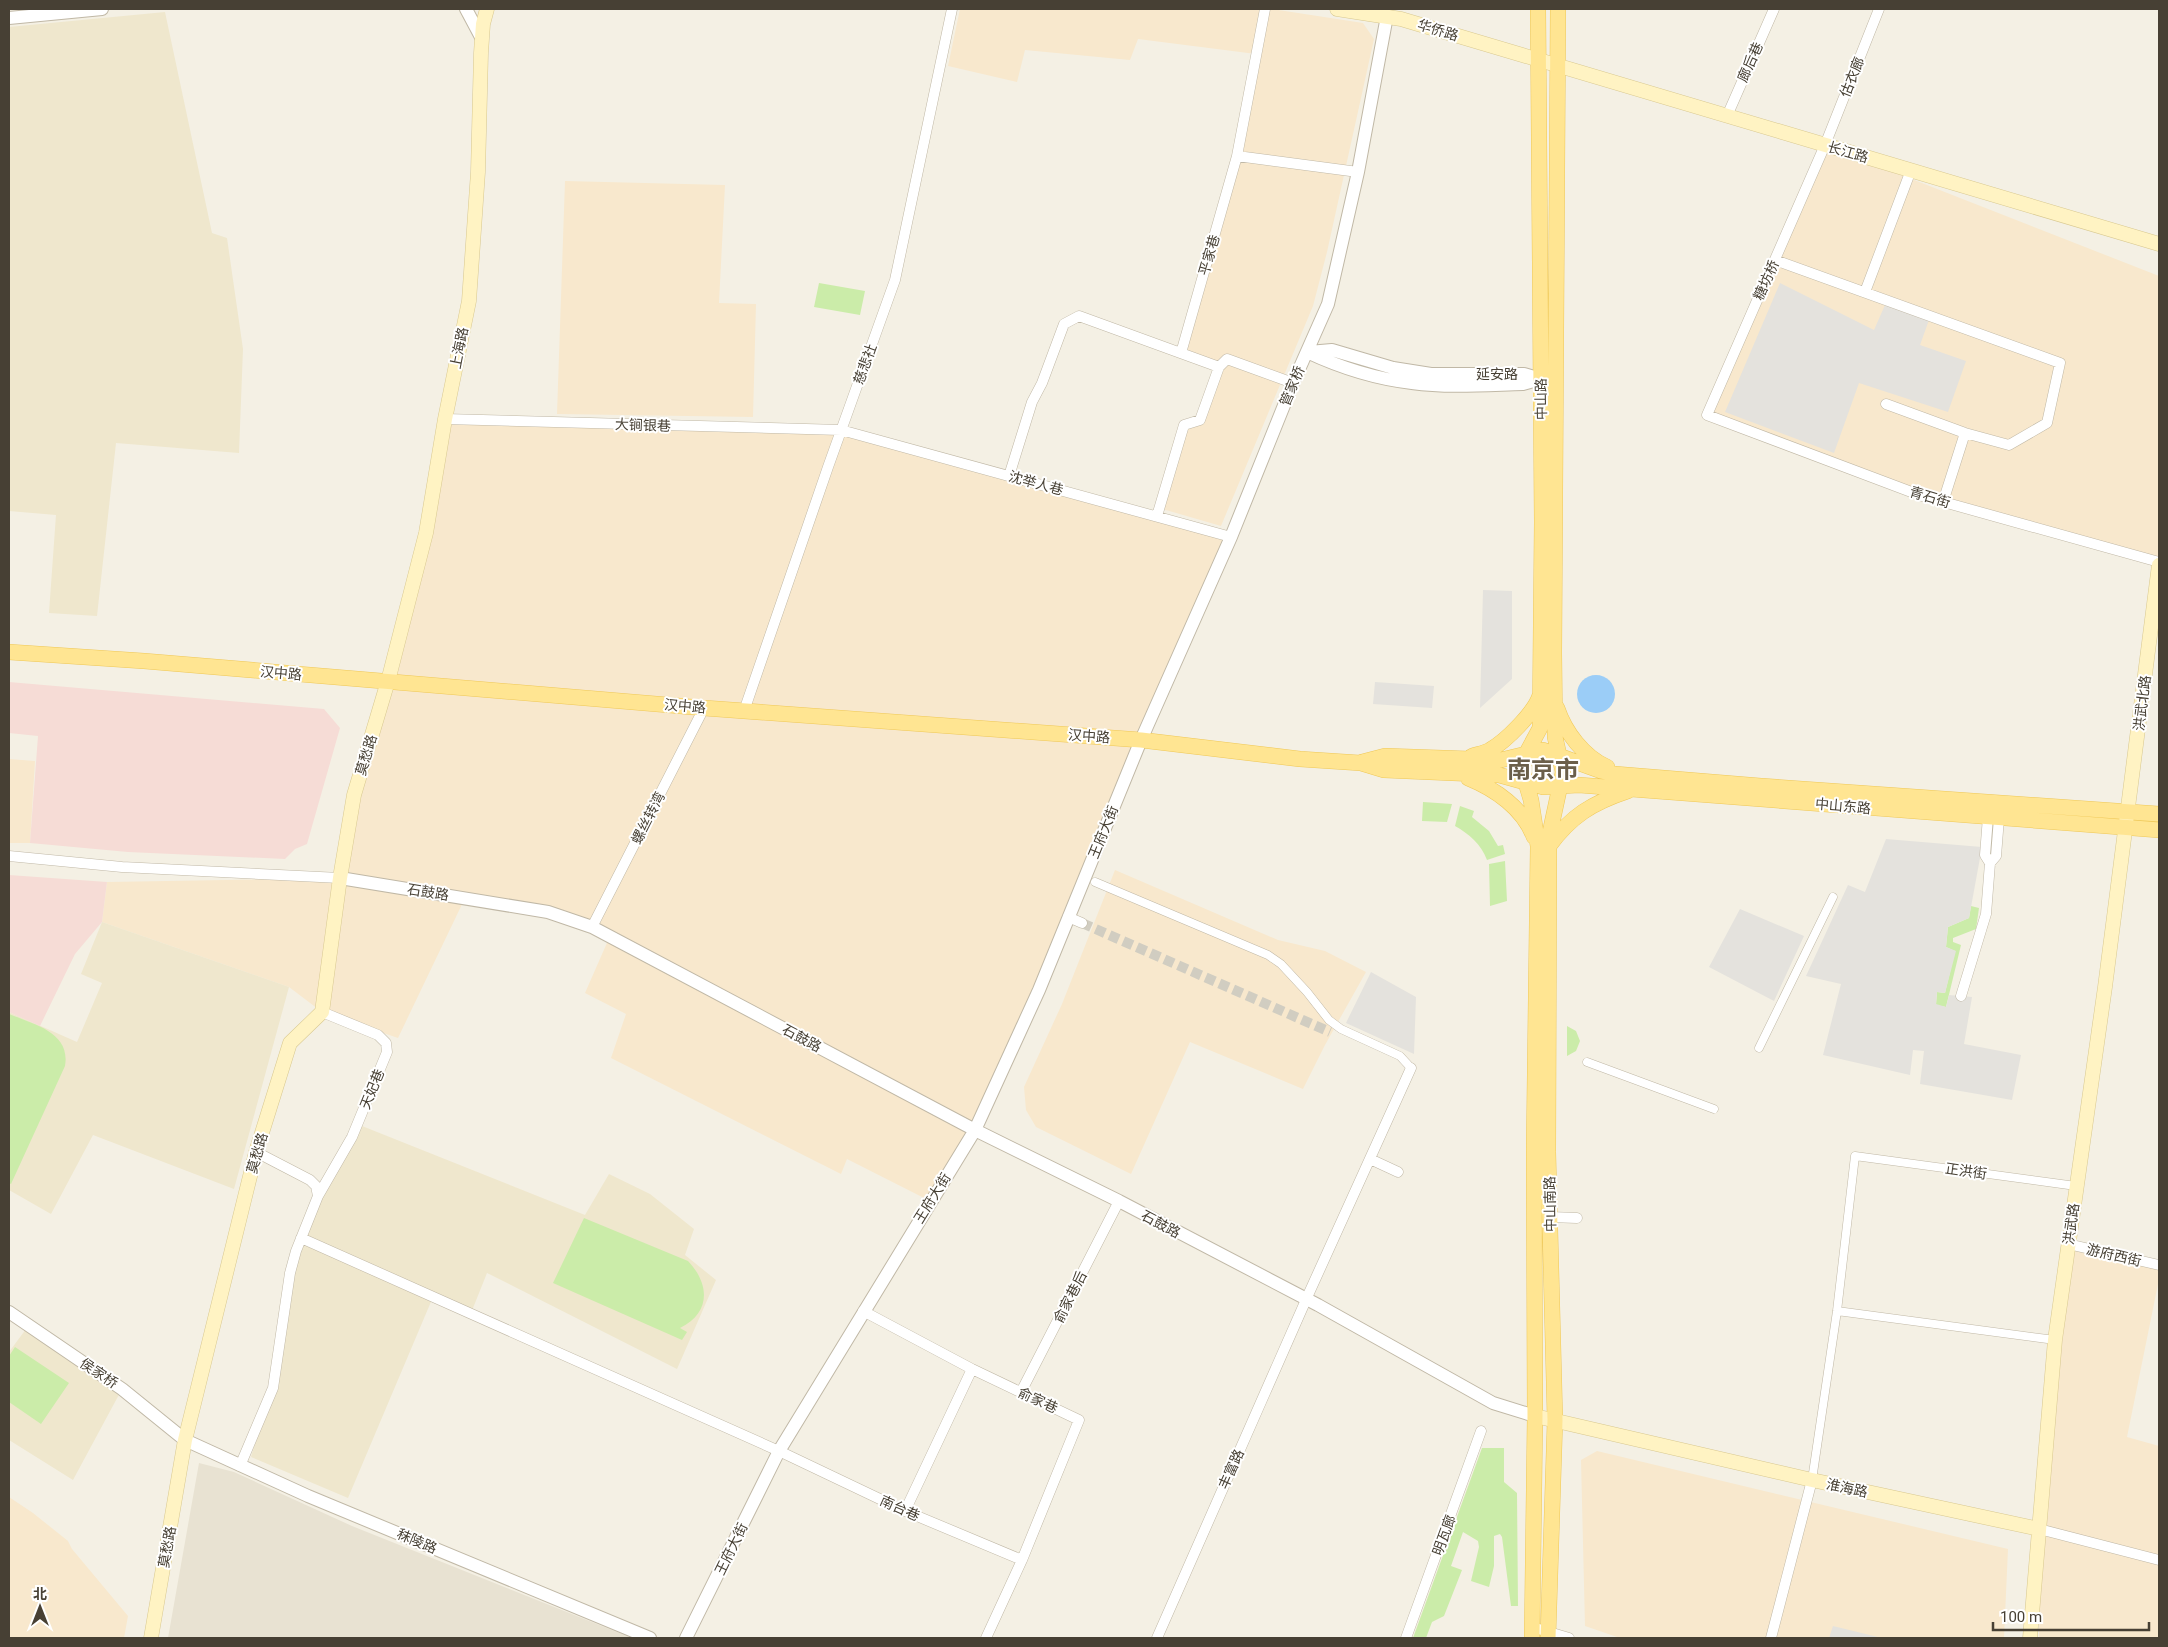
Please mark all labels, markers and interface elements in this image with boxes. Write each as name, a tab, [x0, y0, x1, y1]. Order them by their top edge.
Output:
street label: 华侨路	[1416, 16, 1460, 44]
street label: 廊后巷	[1734, 40, 1766, 84]
street label: 估衣廊	[1837, 55, 1867, 99]
street label: 长江路	[1826, 139, 1870, 165]
street label: 平家巷	[1196, 233, 1222, 277]
street label: 糖坊桥	[1750, 258, 1782, 302]
street label: 上海路	[447, 326, 471, 370]
street label: 慈悲社	[850, 342, 880, 386]
street label: 管家桥	[1276, 364, 1308, 408]
street label: 延安路	[1476, 366, 1518, 382]
street label: 中山路	[1533, 378, 1549, 420]
street label: 大锏银巷	[615, 416, 671, 434]
street label: 沈举人巷	[1007, 468, 1065, 498]
street label: 青石街	[1908, 483, 1952, 511]
street label: 汉中路	[259, 663, 303, 683]
street label: 洪武北路	[2131, 674, 2153, 732]
street label: 汉中路	[663, 696, 707, 716]
street label: 汉中路	[1067, 727, 1111, 745]
street label: 莫愁路	[352, 733, 380, 777]
district label: 南京市	[1507, 756, 1579, 784]
street label: 螺丝转湾	[628, 789, 668, 847]
street label: 中山东路	[1814, 796, 1872, 816]
street label: 王府大街	[1085, 803, 1121, 861]
street label: 石鼓路	[406, 881, 450, 903]
street label: 石鼓路	[780, 1021, 824, 1055]
street label: 天妃巷	[357, 1067, 387, 1111]
street label: 莫愁路	[244, 1131, 270, 1175]
street label: 正洪街	[1944, 1160, 1988, 1182]
street label: 王府大街	[910, 1170, 954, 1226]
street label: 中山南路	[1542, 1176, 1558, 1232]
street label: 洪武路	[2060, 1202, 2082, 1246]
street label: 石鼓路	[1139, 1207, 1183, 1241]
street label: 游府西街	[2085, 1241, 2143, 1269]
street label: 俞家巷后	[1050, 1268, 1090, 1326]
street label: 侯家桥	[77, 1355, 121, 1391]
street label: 俞家巷	[1016, 1384, 1060, 1416]
street label: 丰富路	[1215, 1447, 1247, 1491]
street label: 淮海路	[1825, 1476, 1869, 1500]
street label: 南台巷	[878, 1492, 922, 1524]
street label: 明瓦廊	[1429, 1513, 1459, 1557]
street label: 王府大街	[712, 1520, 750, 1578]
street label: 莫愁路	[155, 1525, 179, 1569]
street label: 秣陵路	[395, 1525, 439, 1557]
north arrow	[15, 1582, 65, 1632]
text: 北	[33, 1586, 47, 1602]
scale bar	[1993, 1600, 2149, 1632]
text: 100 m	[2000, 1608, 2042, 1626]

